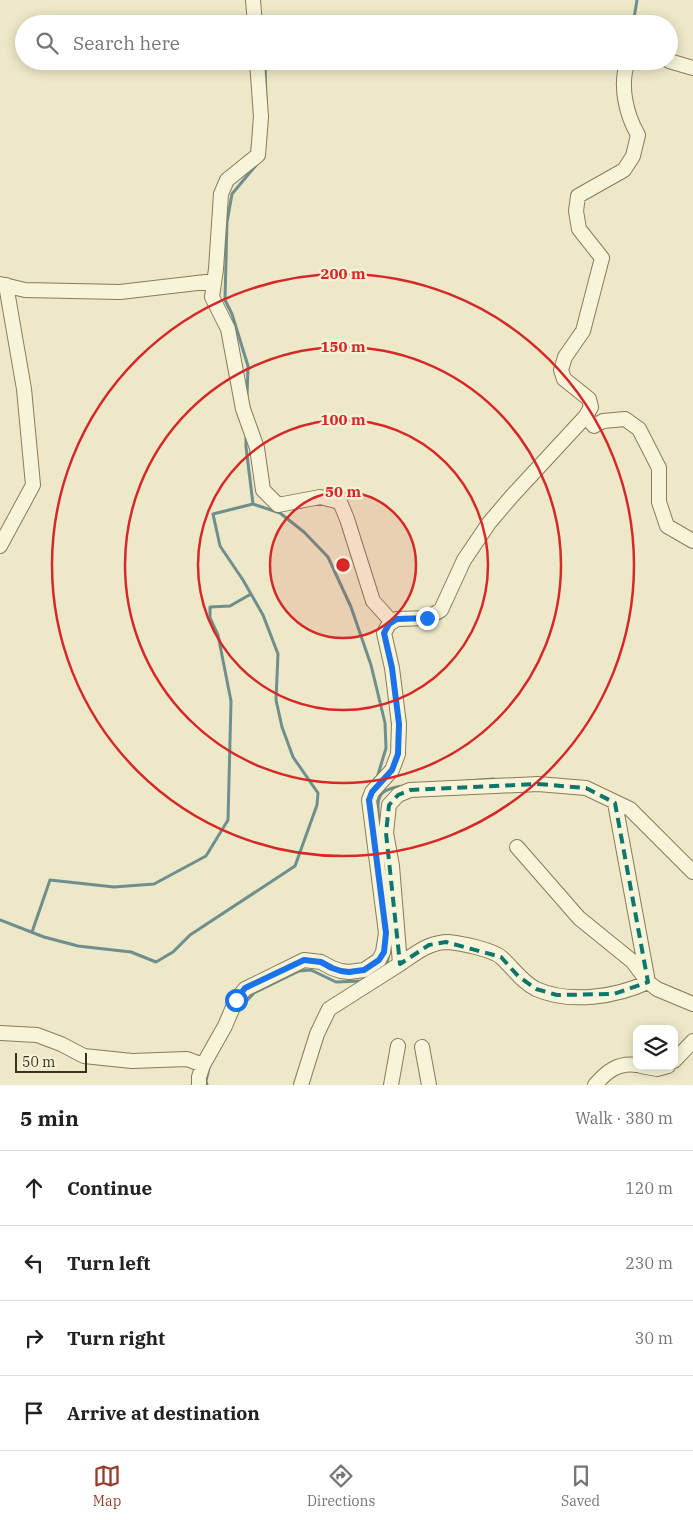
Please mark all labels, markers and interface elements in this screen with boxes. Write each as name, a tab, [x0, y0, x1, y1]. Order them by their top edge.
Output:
search box	[15, 15, 678, 70]
icon: search	[33, 29, 61, 57]
text: Search here	[73, 31, 180, 55]
text: 200 m	[320, 264, 366, 283]
text: 150 m	[320, 337, 366, 356]
text: 100 m	[320, 410, 366, 429]
text: 50 m	[325, 482, 361, 501]
centre of rings	[334, 556, 352, 574]
route end	[416, 607, 439, 630]
route start	[225, 989, 248, 1012]
map controls	[633, 1025, 678, 1070]
button: layers	[633, 1025, 678, 1070]
scale bar	[15, 1050, 88, 1073]
text: 50 m	[22, 1053, 55, 1071]
text: 5 min	[20, 1104, 79, 1132]
text: Walk · 380 m	[575, 1108, 673, 1128]
icon: ahead	[20, 1174, 48, 1202]
text: Continue	[67, 1176, 152, 1200]
text: 120 m	[625, 1178, 673, 1198]
icon: left	[20, 1249, 48, 1277]
text: Turn left	[67, 1251, 150, 1275]
text: 230 m	[625, 1253, 673, 1273]
icon: right	[20, 1324, 48, 1352]
text: Turn right	[67, 1326, 165, 1350]
text: 30 m	[635, 1328, 673, 1348]
icon: arrive	[20, 1399, 48, 1427]
text: Arrive at destination	[67, 1401, 260, 1425]
tab: Map	[93, 1462, 121, 1510]
tab: Directions	[307, 1462, 375, 1510]
tab: Saved	[561, 1462, 600, 1510]

